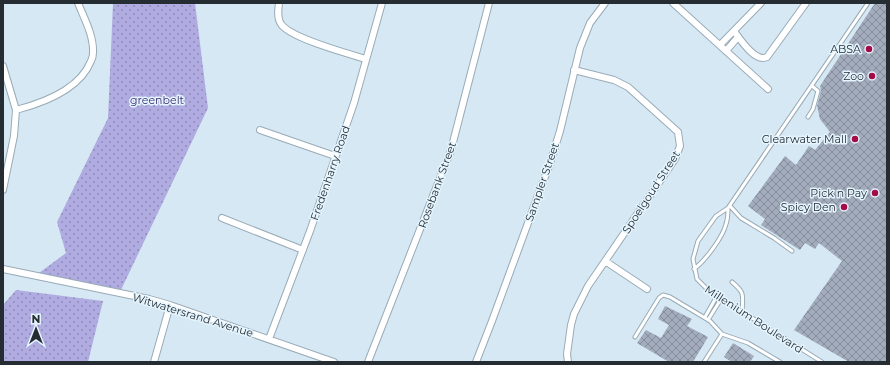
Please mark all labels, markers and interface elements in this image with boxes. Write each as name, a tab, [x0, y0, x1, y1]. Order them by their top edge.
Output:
place label: ABSA	[830, 42, 861, 56]
marker: ABSA	[864, 44, 874, 54]
place label: Zoo	[843, 69, 864, 83]
marker: Zoo	[867, 71, 877, 81]
park label: greenbelt	[130, 93, 185, 107]
street label: Fredenharry Road	[307, 124, 353, 222]
place label: Clearwater Mall	[762, 132, 847, 146]
marker: Clearwater Mall	[850, 134, 860, 144]
street label: Rosebank Street	[415, 139, 459, 230]
street label: Sampler Street	[522, 140, 562, 223]
street label: Spoelgoud Street	[619, 147, 683, 236]
place label: Pick n Pay	[810, 186, 867, 200]
marker: Pick n Pay	[870, 188, 880, 198]
place label: Spicy Den	[781, 200, 836, 214]
marker: Spicy Den	[839, 202, 849, 212]
street label: Millenium Boulevard	[702, 282, 806, 356]
street label: Witwatersrand Avenue	[131, 290, 255, 340]
north arrow	[16, 309, 56, 349]
text: N	[32, 312, 40, 326]

